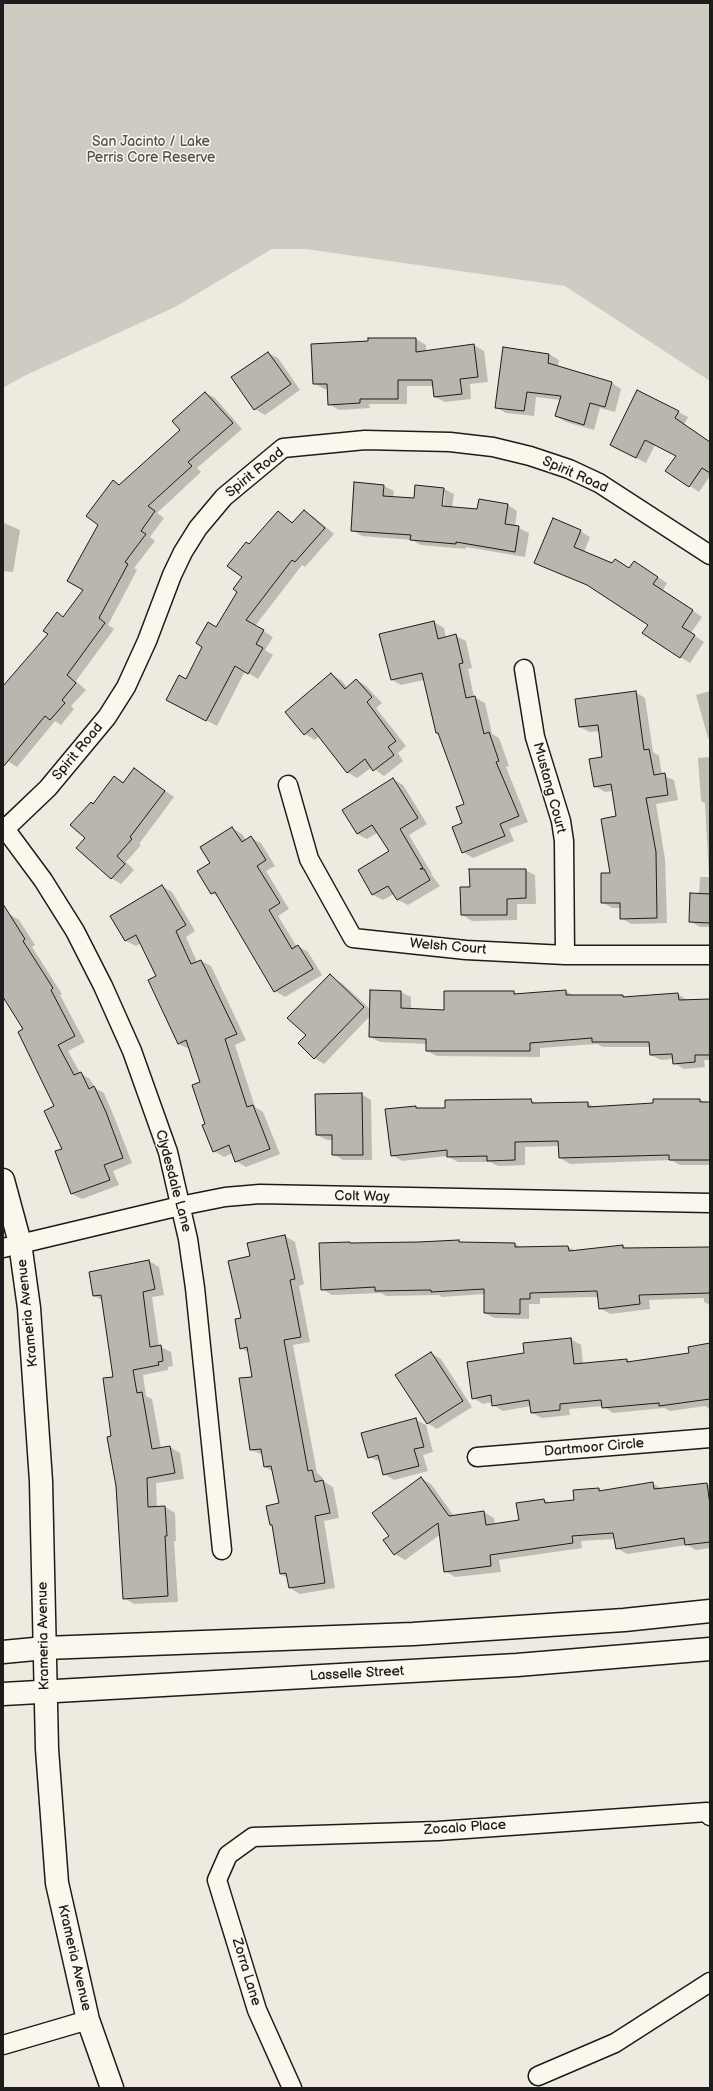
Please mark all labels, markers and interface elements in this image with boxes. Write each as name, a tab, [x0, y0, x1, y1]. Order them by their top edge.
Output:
park label: San Jacinto / Lake Perris Core Reserve	[87, 134, 215, 166]
street label: Spirit Road	[222, 444, 288, 502]
street label: Spirit Road	[540, 453, 610, 497]
street label: Spirit Road	[49, 720, 107, 784]
street label: Mustang Court	[529, 741, 569, 835]
street label: Welsh Court	[409, 935, 487, 959]
street label: Clydesdale Lane	[151, 1128, 195, 1234]
street label: Colt Way	[334, 1188, 390, 1206]
street label: Krameria Avenue	[14, 1258, 42, 1368]
street label: Dartmoor Circle	[543, 1435, 645, 1461]
street label: Krameria Avenue	[35, 1582, 53, 1690]
street label: Lasselle Street	[309, 1663, 405, 1685]
street label: Zocalo Place	[423, 1817, 507, 1839]
street label: Krameria Avenue	[54, 1903, 94, 2013]
street label: Zorra Lane	[228, 1936, 264, 2008]

